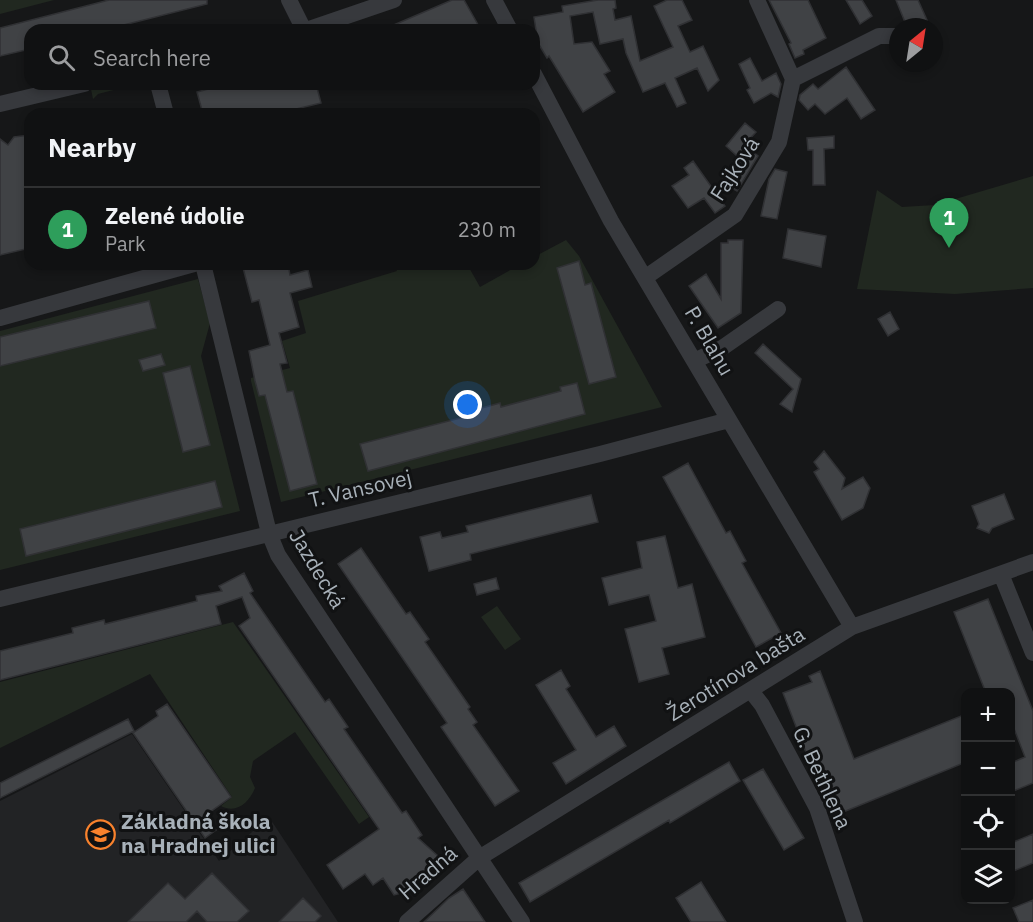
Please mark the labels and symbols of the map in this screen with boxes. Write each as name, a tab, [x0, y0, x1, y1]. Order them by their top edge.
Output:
north arrow	[889, 18, 943, 72]
street label: Fajková	[703, 131, 765, 206]
pin: 1	[930, 198, 968, 248]
street label: P. Blahu	[679, 301, 741, 380]
your location	[453, 390, 482, 419]
street label: T. Vansovej	[305, 463, 414, 513]
street label: Jazdecká	[283, 524, 352, 613]
street label: Žerotínova bašta	[661, 620, 810, 727]
street label: G. Bethlena	[787, 722, 859, 833]
place label: Základná škola na Hradnej ulici	[121, 807, 276, 859]
school or university icon: Základná škola na Hradnej ulici	[84, 818, 116, 850]
street label: Hradná	[392, 839, 463, 905]

